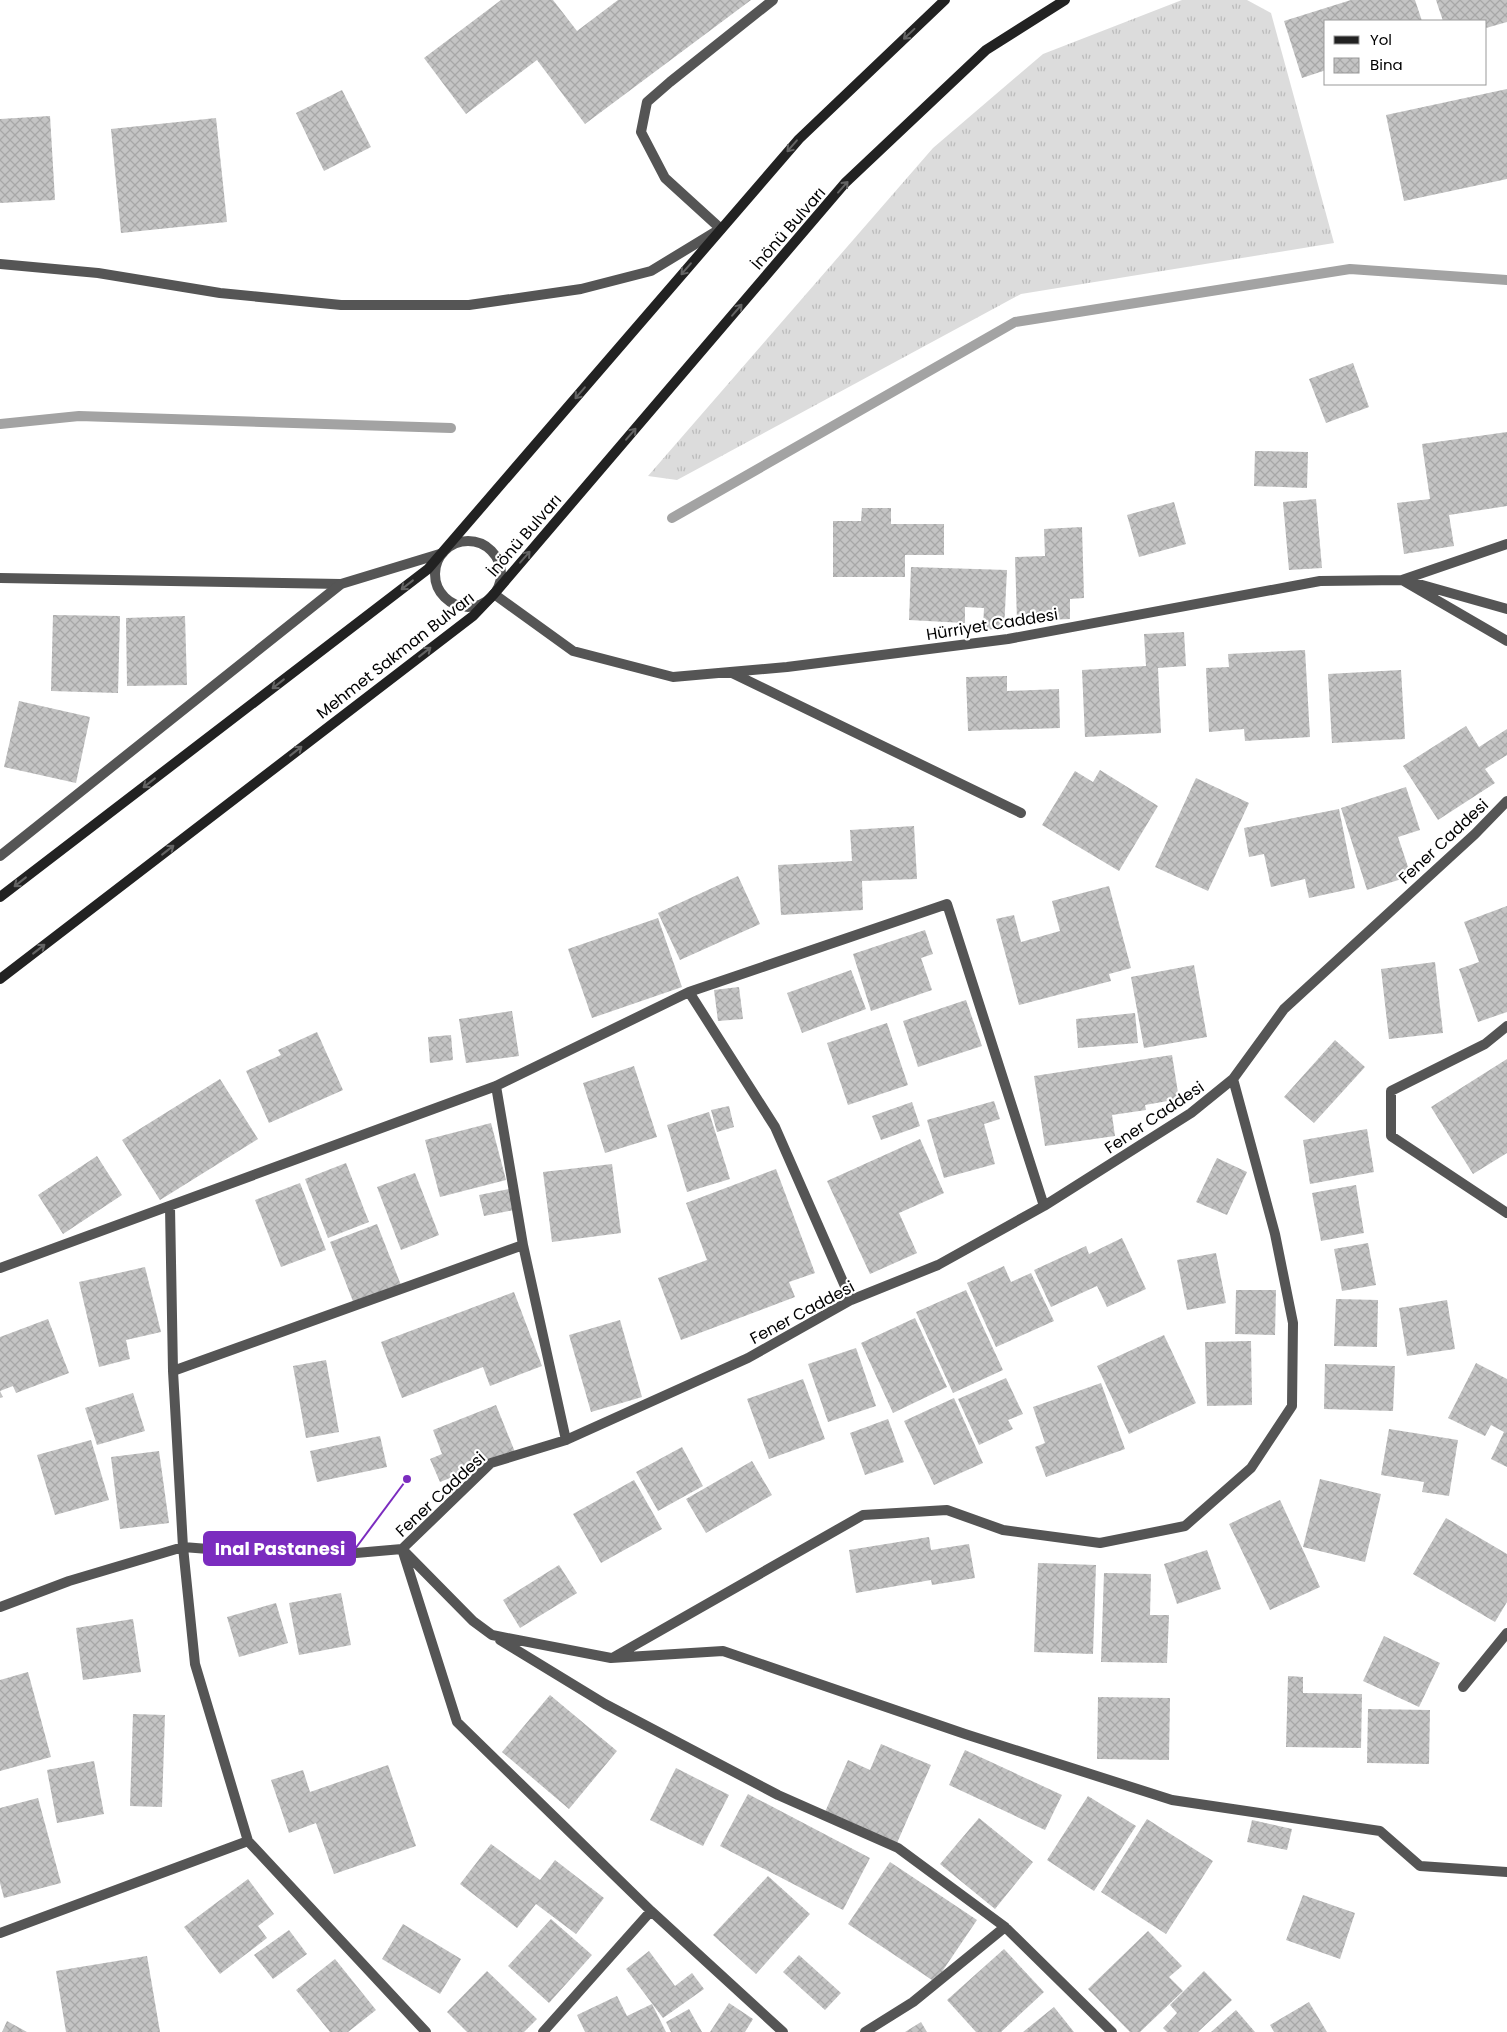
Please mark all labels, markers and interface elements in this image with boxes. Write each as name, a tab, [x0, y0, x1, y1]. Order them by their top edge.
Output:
legend	[1324, 20, 1487, 85]
one-way arrow	[903, 28, 916, 40]
text: Yol	[1370, 29, 1392, 50]
text: Bina	[1370, 54, 1403, 75]
one-way arrow	[787, 139, 798, 152]
one-way arrow	[837, 180, 848, 193]
street label: İnönü Bulvarı	[746, 182, 831, 275]
one-way arrow	[681, 263, 692, 276]
one-way arrow	[731, 304, 742, 317]
one-way arrow	[575, 386, 586, 399]
one-way arrow	[625, 427, 637, 440]
street label: İnönü Bulvarı	[482, 489, 567, 582]
one-way arrow	[520, 551, 531, 564]
one-way arrow	[400, 580, 414, 590]
street label: Mehmet Sakman Bulvarı	[312, 586, 479, 724]
street label: Hürriyet Caddesi	[924, 603, 1060, 646]
one-way arrow	[418, 647, 431, 658]
one-way arrow	[271, 679, 285, 689]
one-way arrow	[290, 746, 303, 757]
one-way arrow	[142, 778, 156, 788]
street label: Fener Caddesi	[1393, 794, 1493, 889]
one-way arrow	[161, 845, 175, 855]
one-way arrow	[13, 877, 27, 887]
one-way arrow	[32, 944, 46, 954]
street label: Fener Caddesi	[1100, 1076, 1209, 1159]
street label: Fener Caddesi	[746, 1275, 859, 1350]
street label: Fener Caddesi	[390, 1447, 490, 1542]
callout: Inal Pastanesi	[204, 1532, 355, 1565]
text: Inal Pastanesi	[215, 1536, 345, 1561]

